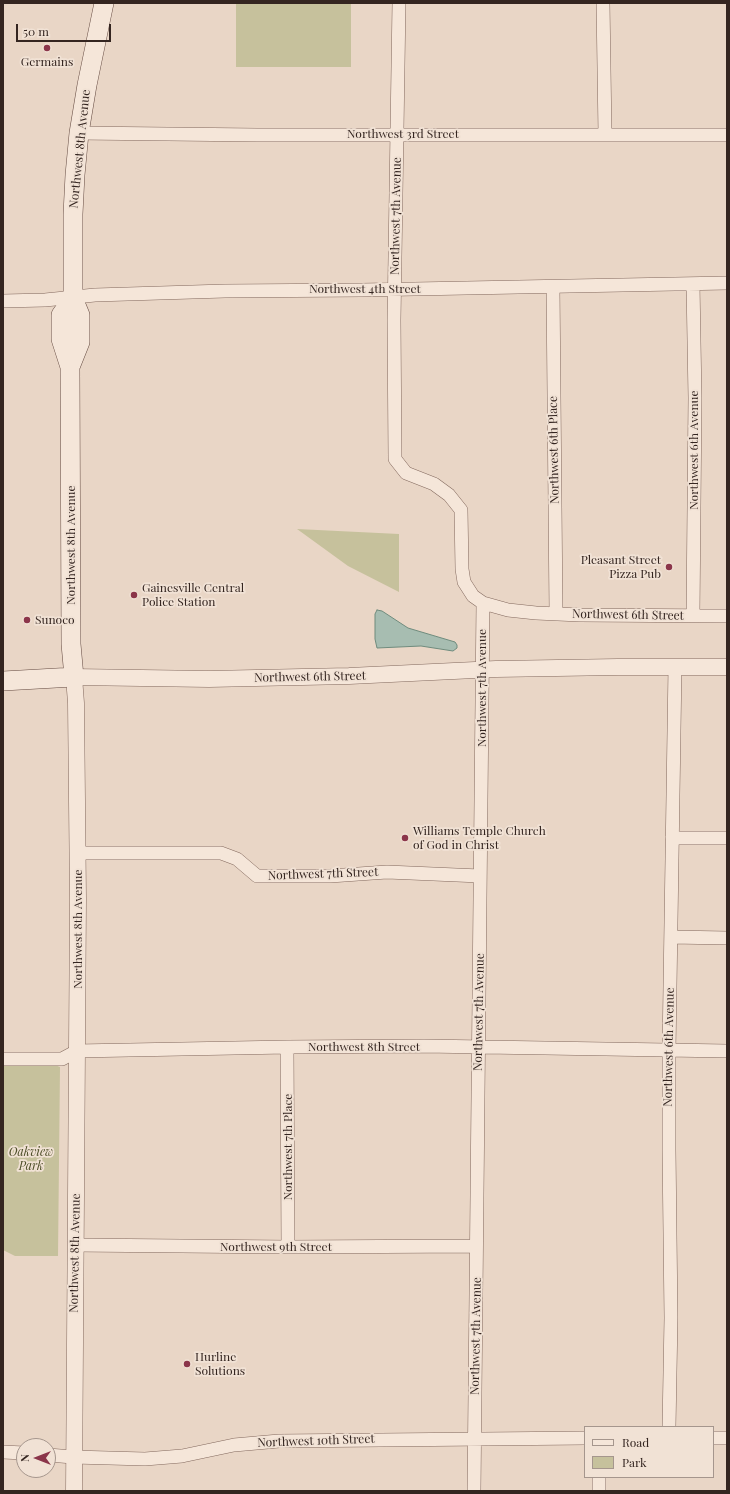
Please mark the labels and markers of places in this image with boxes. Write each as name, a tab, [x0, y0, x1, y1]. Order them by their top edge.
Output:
marker: Germains	[42, 43, 52, 53]
place label: Germains	[21, 55, 73, 69]
place label: Pleasant Street Pizza Pub	[581, 553, 661, 581]
marker: Pleasant Street Pizza Pub	[664, 562, 674, 572]
place label: Gainesville Central Police Station	[142, 581, 244, 609]
marker: Gainesville Central Police Station	[129, 590, 139, 600]
place label: Sunoco	[35, 613, 75, 627]
marker: Sunoco	[22, 615, 32, 625]
place label: Williams Temple Church of God in Christ	[413, 824, 546, 852]
marker: Williams Temple Church of God in Christ	[400, 833, 410, 843]
place label: Hurline Solutions	[195, 1350, 245, 1378]
marker: Hurline Solutions	[182, 1359, 192, 1369]

